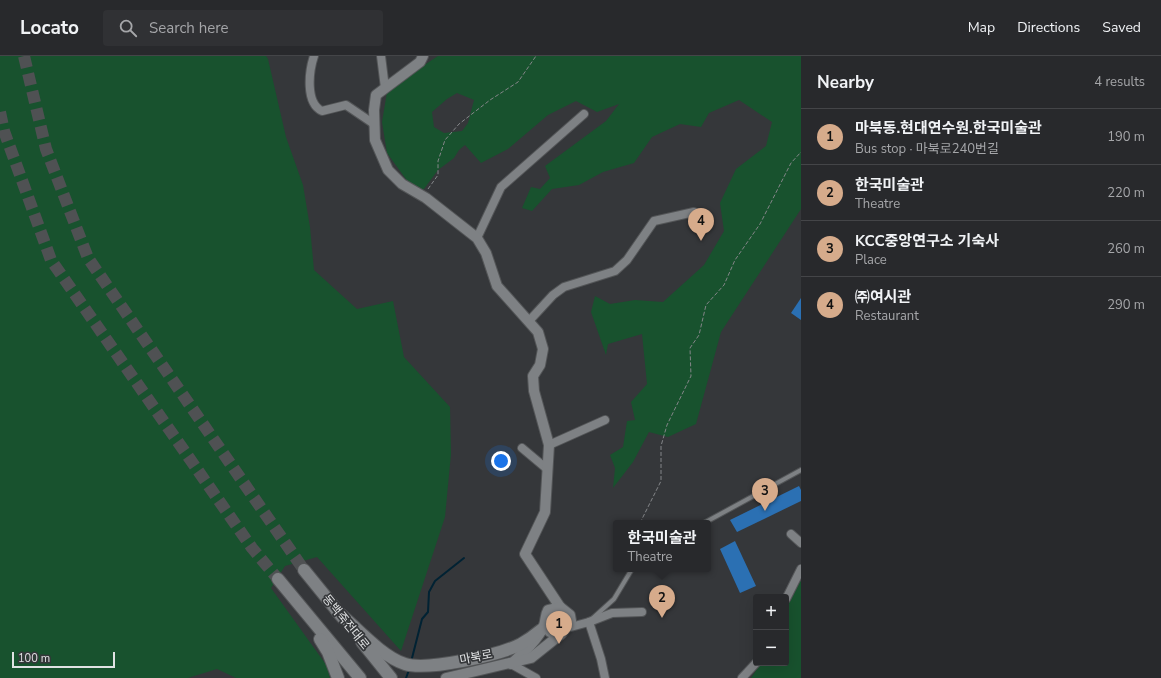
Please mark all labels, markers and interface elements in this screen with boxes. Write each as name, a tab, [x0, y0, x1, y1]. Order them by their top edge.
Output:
search box	[103, 10, 383, 46]
text: Locato	[20, 15, 79, 41]
icon: search	[117, 17, 139, 39]
text: Search here	[149, 18, 229, 38]
text: Map	[968, 18, 995, 37]
text: Directions	[1017, 18, 1080, 37]
text: Saved	[1102, 18, 1141, 37]
text: Nearby	[817, 71, 874, 94]
text: 4 results	[1094, 73, 1145, 91]
text: 마북동.현대연수원.한국미술관	[855, 118, 1042, 138]
text: 1	[826, 128, 834, 146]
text: 190 m	[1107, 128, 1145, 146]
text: Bus stop · 마북로240번길	[855, 140, 999, 158]
text: 한국미술관	[855, 175, 924, 195]
text: 2	[826, 184, 834, 202]
text: 220 m	[1107, 184, 1145, 202]
text: Theatre	[855, 195, 900, 213]
pin: 4	[688, 208, 714, 241]
text: KCC중앙연구소 기숙사	[855, 231, 999, 251]
text: 3	[826, 240, 834, 258]
text: 260 m	[1107, 240, 1145, 258]
text: Place	[855, 251, 887, 269]
text: ㈜여시관	[855, 287, 911, 307]
text: 4	[826, 296, 834, 314]
text: 290 m	[1107, 296, 1145, 314]
text: Restaurant	[855, 307, 919, 325]
your location	[491, 451, 511, 471]
pin: 3	[752, 478, 778, 511]
popup	[613, 520, 711, 572]
text: 한국미술관	[627, 528, 697, 548]
text: Theatre	[627, 548, 673, 566]
pin: 2	[649, 585, 675, 618]
street label: 동백죽전대로	[319, 591, 373, 653]
map controls	[753, 594, 789, 666]
button: +	[753, 594, 789, 630]
pin: 1	[546, 611, 572, 644]
button: −	[753, 630, 789, 666]
street label: 마북로	[458, 646, 494, 668]
scale bar	[12, 650, 115, 669]
text: 100 m	[18, 651, 50, 666]

